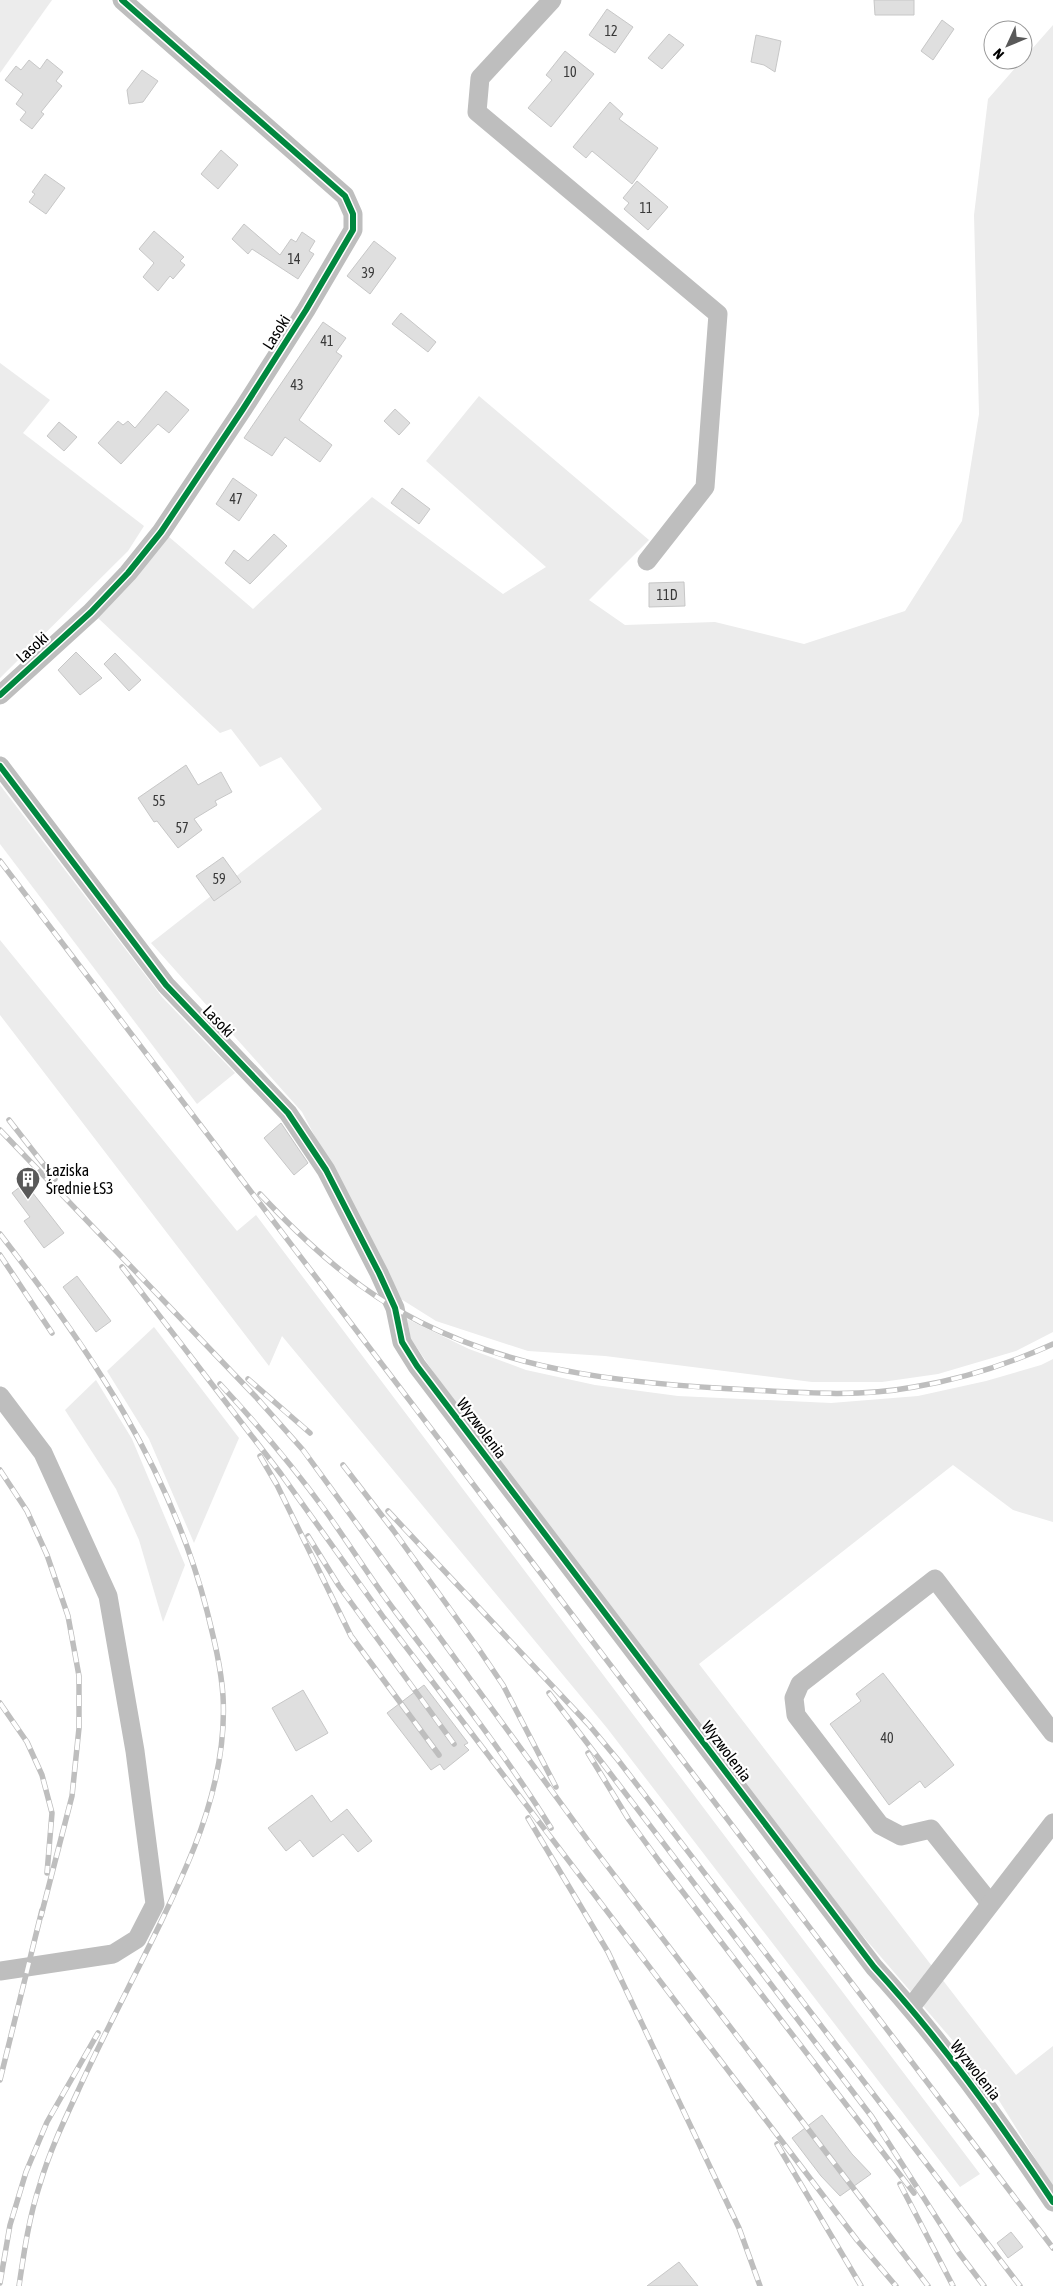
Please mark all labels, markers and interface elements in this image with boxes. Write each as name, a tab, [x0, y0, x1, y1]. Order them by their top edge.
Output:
north arrow	[983, 20, 1033, 70]
house number: 12	[604, 23, 618, 39]
text: N	[990, 46, 1007, 63]
house number: 10	[563, 64, 577, 80]
house number: 11	[639, 200, 653, 216]
house number: 14	[287, 251, 301, 267]
house number: 39	[361, 265, 375, 281]
street label: Lasoki	[259, 312, 293, 352]
house number: 41	[320, 333, 334, 349]
house number: 43	[290, 377, 304, 393]
house number: 47	[229, 491, 243, 507]
house number: 11D	[657, 587, 678, 603]
street label: Lasoki	[12, 628, 52, 666]
house number: 55	[152, 793, 166, 809]
house number: 57	[175, 820, 189, 836]
house number: 59	[212, 871, 226, 887]
street label: Lasoki	[200, 1001, 238, 1041]
place label: Łaziska Średnie ŁS3	[46, 1161, 114, 1197]
building icon: Łaziska Średnie ŁS3	[15, 1166, 41, 1200]
street label: Wyzwolenia	[453, 1394, 511, 1462]
street label: Wyzwolenia	[698, 1717, 756, 1785]
house number: 40	[880, 1730, 894, 1746]
street label: Wyzwolenia	[946, 2036, 1005, 2104]

